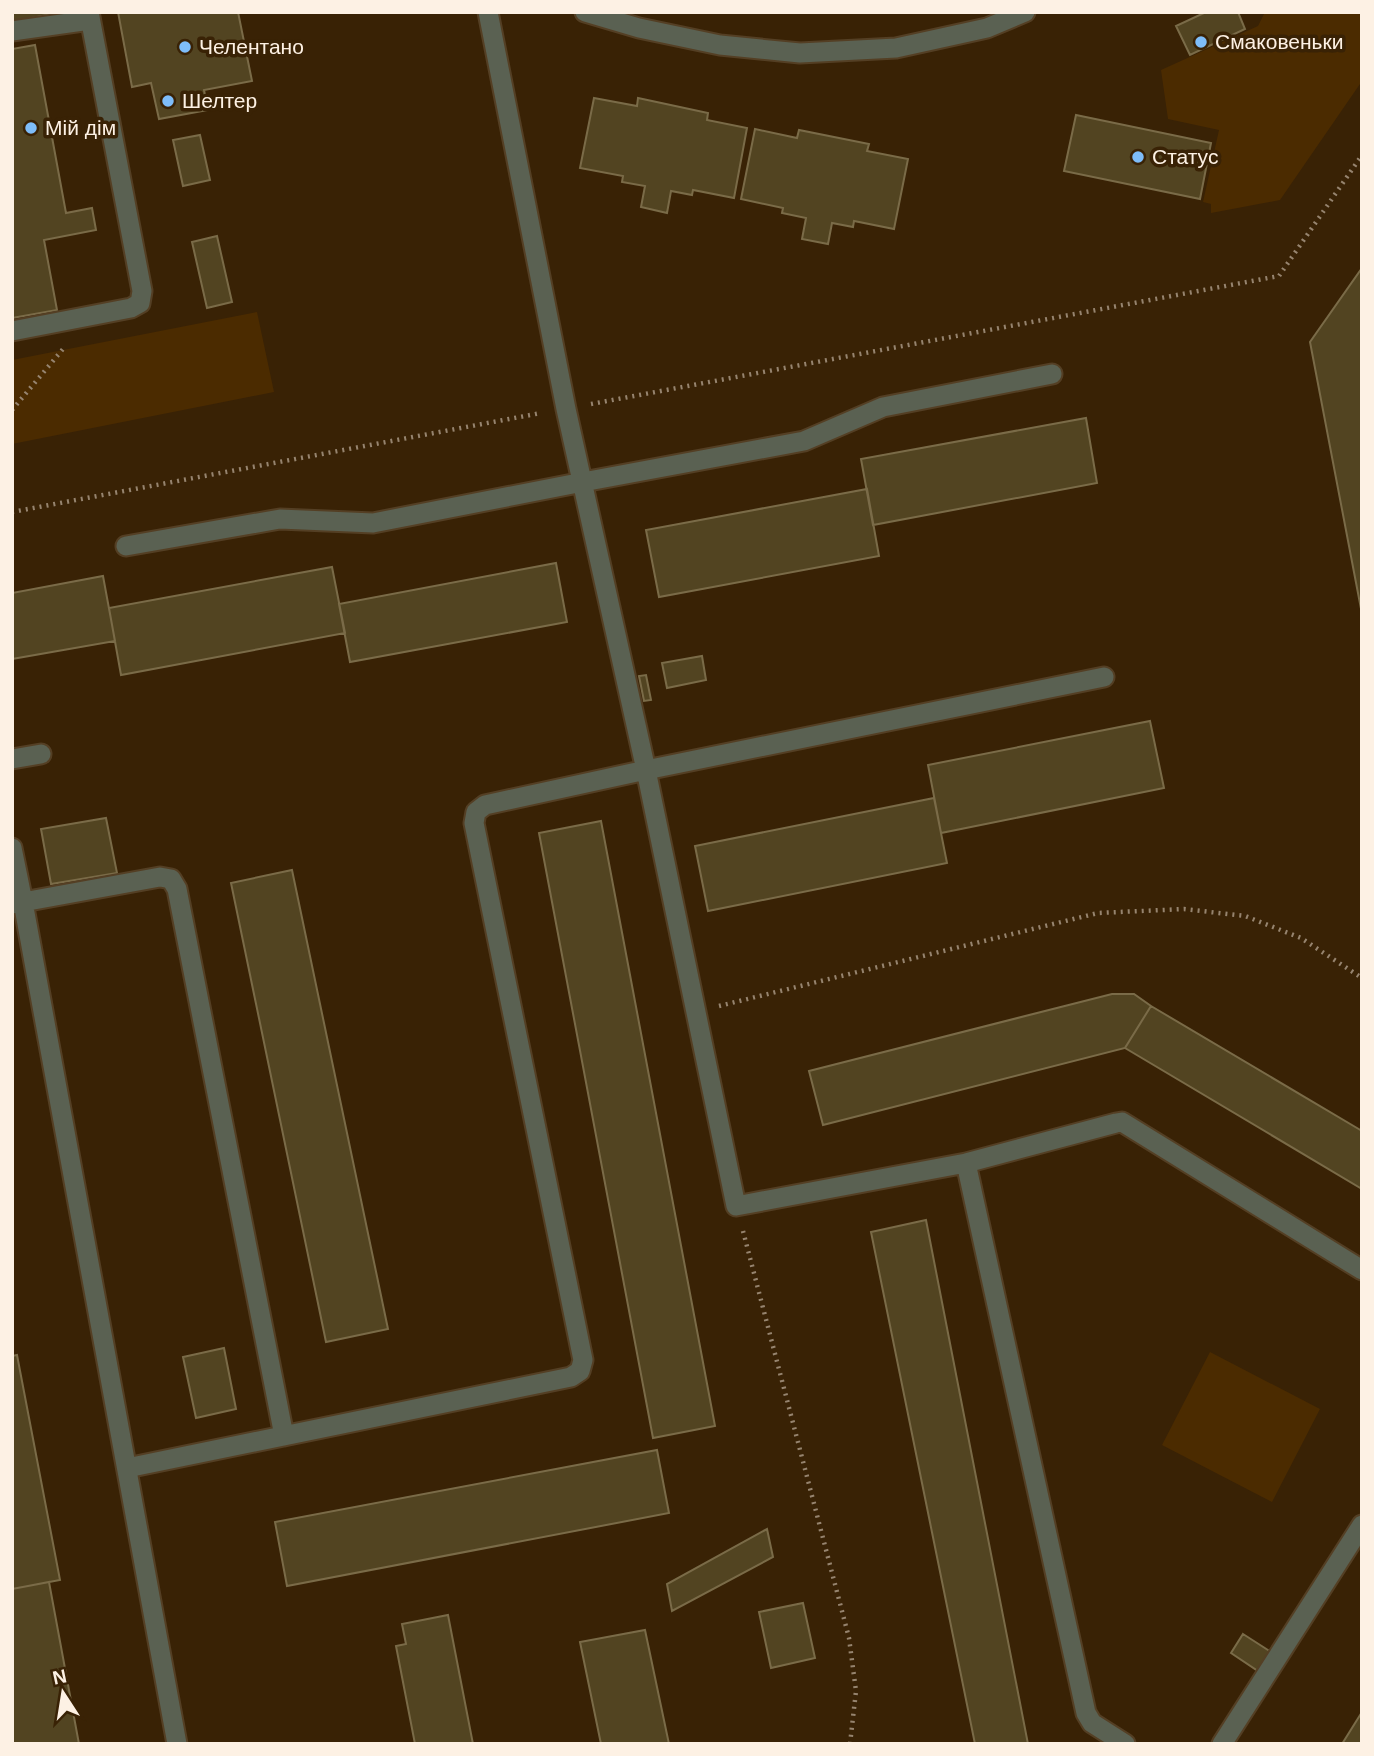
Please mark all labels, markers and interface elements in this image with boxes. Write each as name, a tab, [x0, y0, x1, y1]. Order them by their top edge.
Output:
place label: Смаковеньки	[1215, 30, 1343, 53]
marker: Смаковеньки	[1193, 34, 1209, 50]
place label: Челентано	[199, 35, 304, 58]
marker: Челентано	[177, 39, 193, 55]
place label: Шелтер	[182, 89, 257, 112]
marker: Шелтер	[160, 93, 176, 109]
place label: Мій дім	[45, 116, 116, 139]
marker: Мій дім	[23, 120, 39, 136]
place label: Статус	[1152, 145, 1218, 168]
marker: Статус	[1130, 149, 1146, 165]
north arrow	[28, 1658, 98, 1728]
text: N	[51, 1665, 68, 1689]

